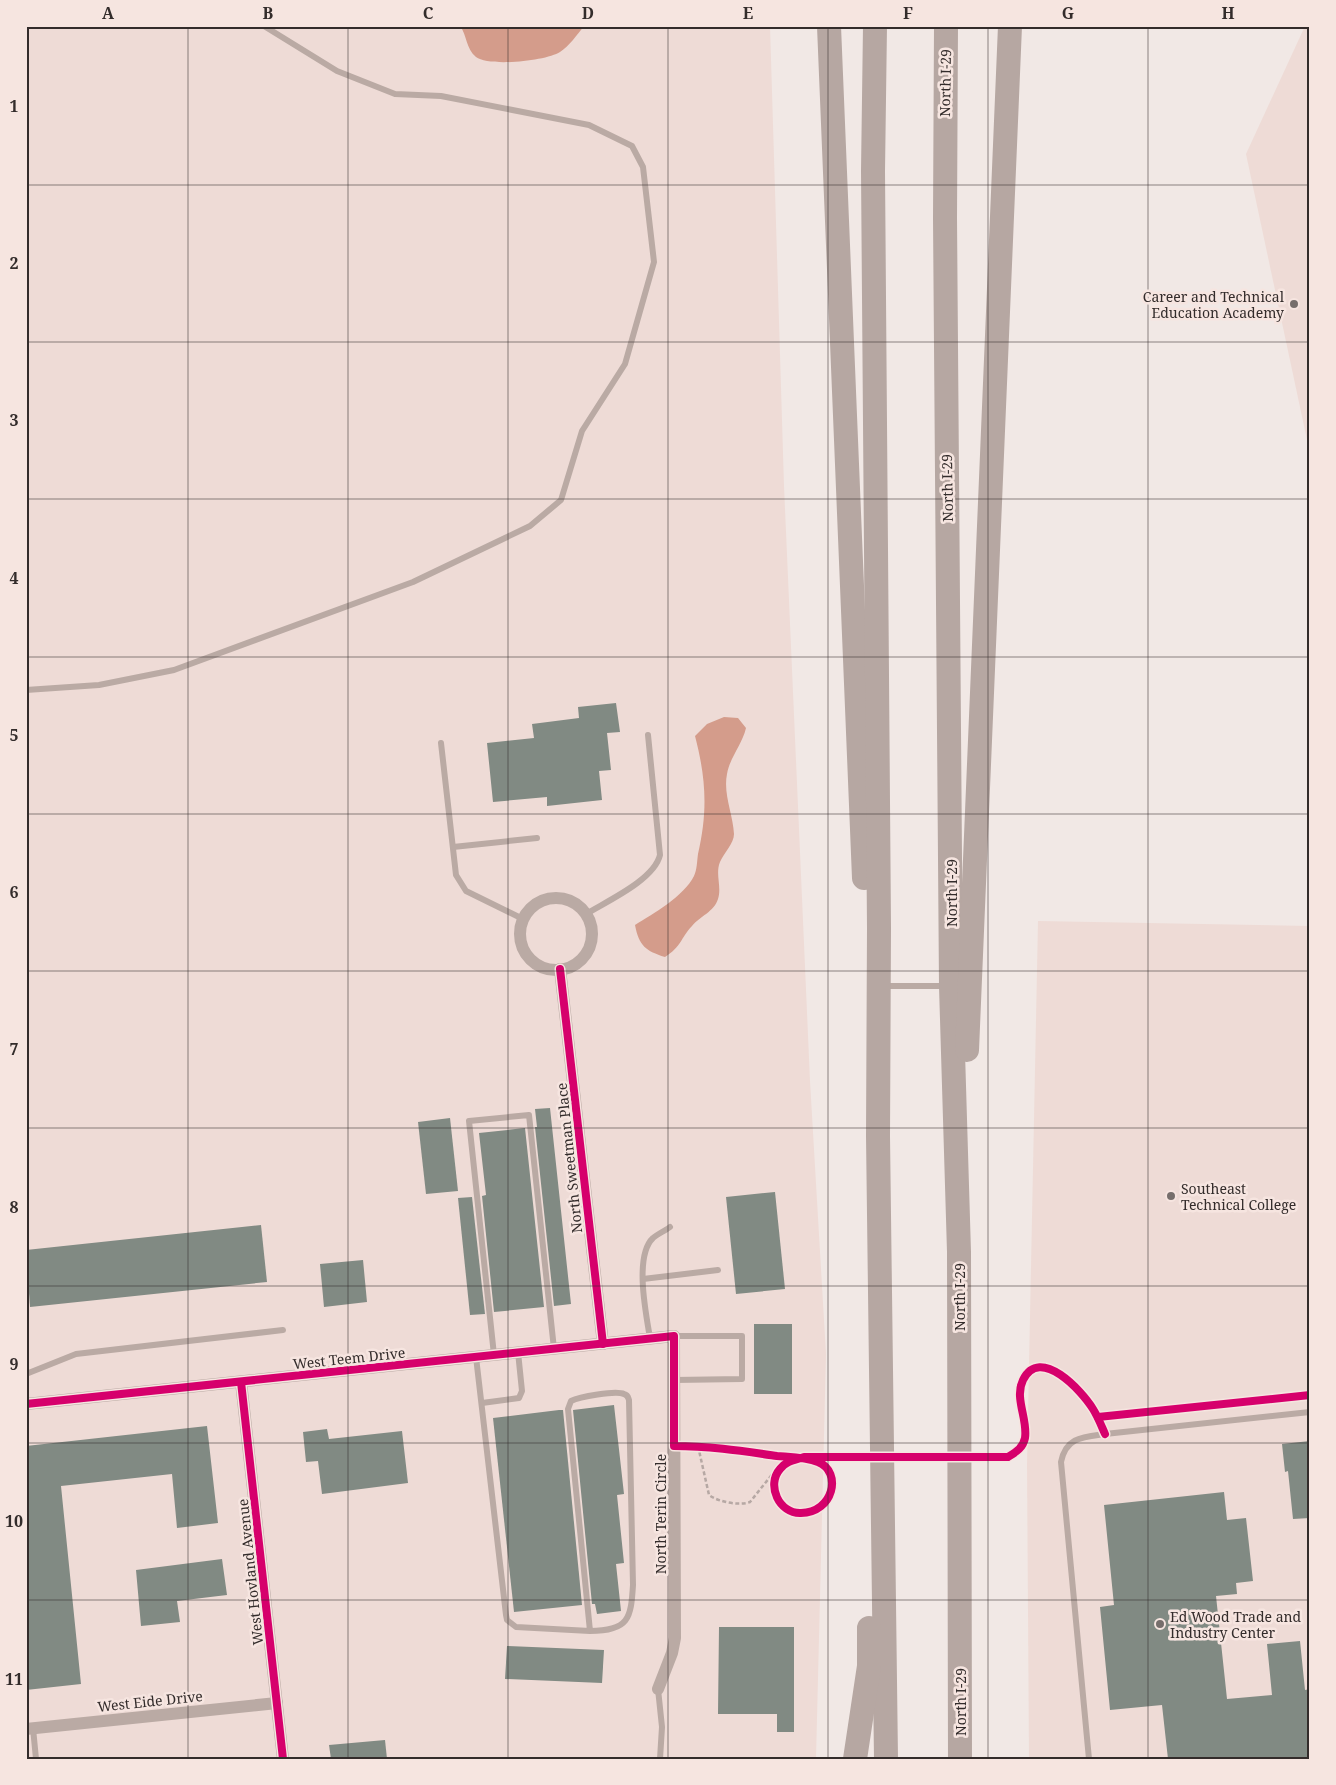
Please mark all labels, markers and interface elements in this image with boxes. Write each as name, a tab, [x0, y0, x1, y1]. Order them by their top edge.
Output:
text: A	[102, 2, 115, 24]
text: B	[263, 2, 274, 24]
text: C	[423, 2, 434, 24]
text: D	[582, 2, 594, 24]
text: E	[743, 2, 753, 24]
text: F	[903, 2, 913, 24]
text: G	[1062, 2, 1074, 24]
text: H	[1221, 2, 1235, 24]
street label: North I-29	[935, 49, 955, 117]
text: 1	[9, 95, 19, 117]
text: 2	[9, 252, 19, 274]
place label: Career and Technical Education Academy	[1143, 287, 1285, 322]
marker: Career and Technical Education Academy	[1288, 298, 1300, 310]
text: 3	[9, 409, 19, 431]
street label: North I-29	[937, 454, 957, 522]
text: 4	[9, 567, 19, 589]
text: 5	[9, 724, 19, 746]
street label: North I-29	[942, 859, 961, 927]
text: 6	[9, 881, 19, 903]
text: 7	[9, 1038, 19, 1060]
street label: North Sweetman Place	[552, 1082, 586, 1234]
place label: Southeast Technical College	[1181, 1179, 1296, 1214]
marker: Southeast Technical College	[1165, 1190, 1177, 1202]
text: 8	[9, 1196, 19, 1218]
street label: North I-29	[950, 1263, 969, 1331]
street label: West Teem Drive	[292, 1343, 406, 1373]
text: 9	[9, 1353, 19, 1375]
street label: North Terin Circle	[651, 1454, 670, 1574]
street label: West Hovland Avenue	[233, 1498, 267, 1646]
text: 10	[5, 1510, 23, 1532]
place label: Ed Wood Trade and Industry Center	[1170, 1607, 1302, 1642]
marker: Ed Wood Trade and Industry Center	[1154, 1618, 1166, 1630]
text: 11	[5, 1668, 23, 1690]
street label: North I-29	[951, 1668, 970, 1736]
street label: West Eide Drive	[96, 1686, 204, 1716]

